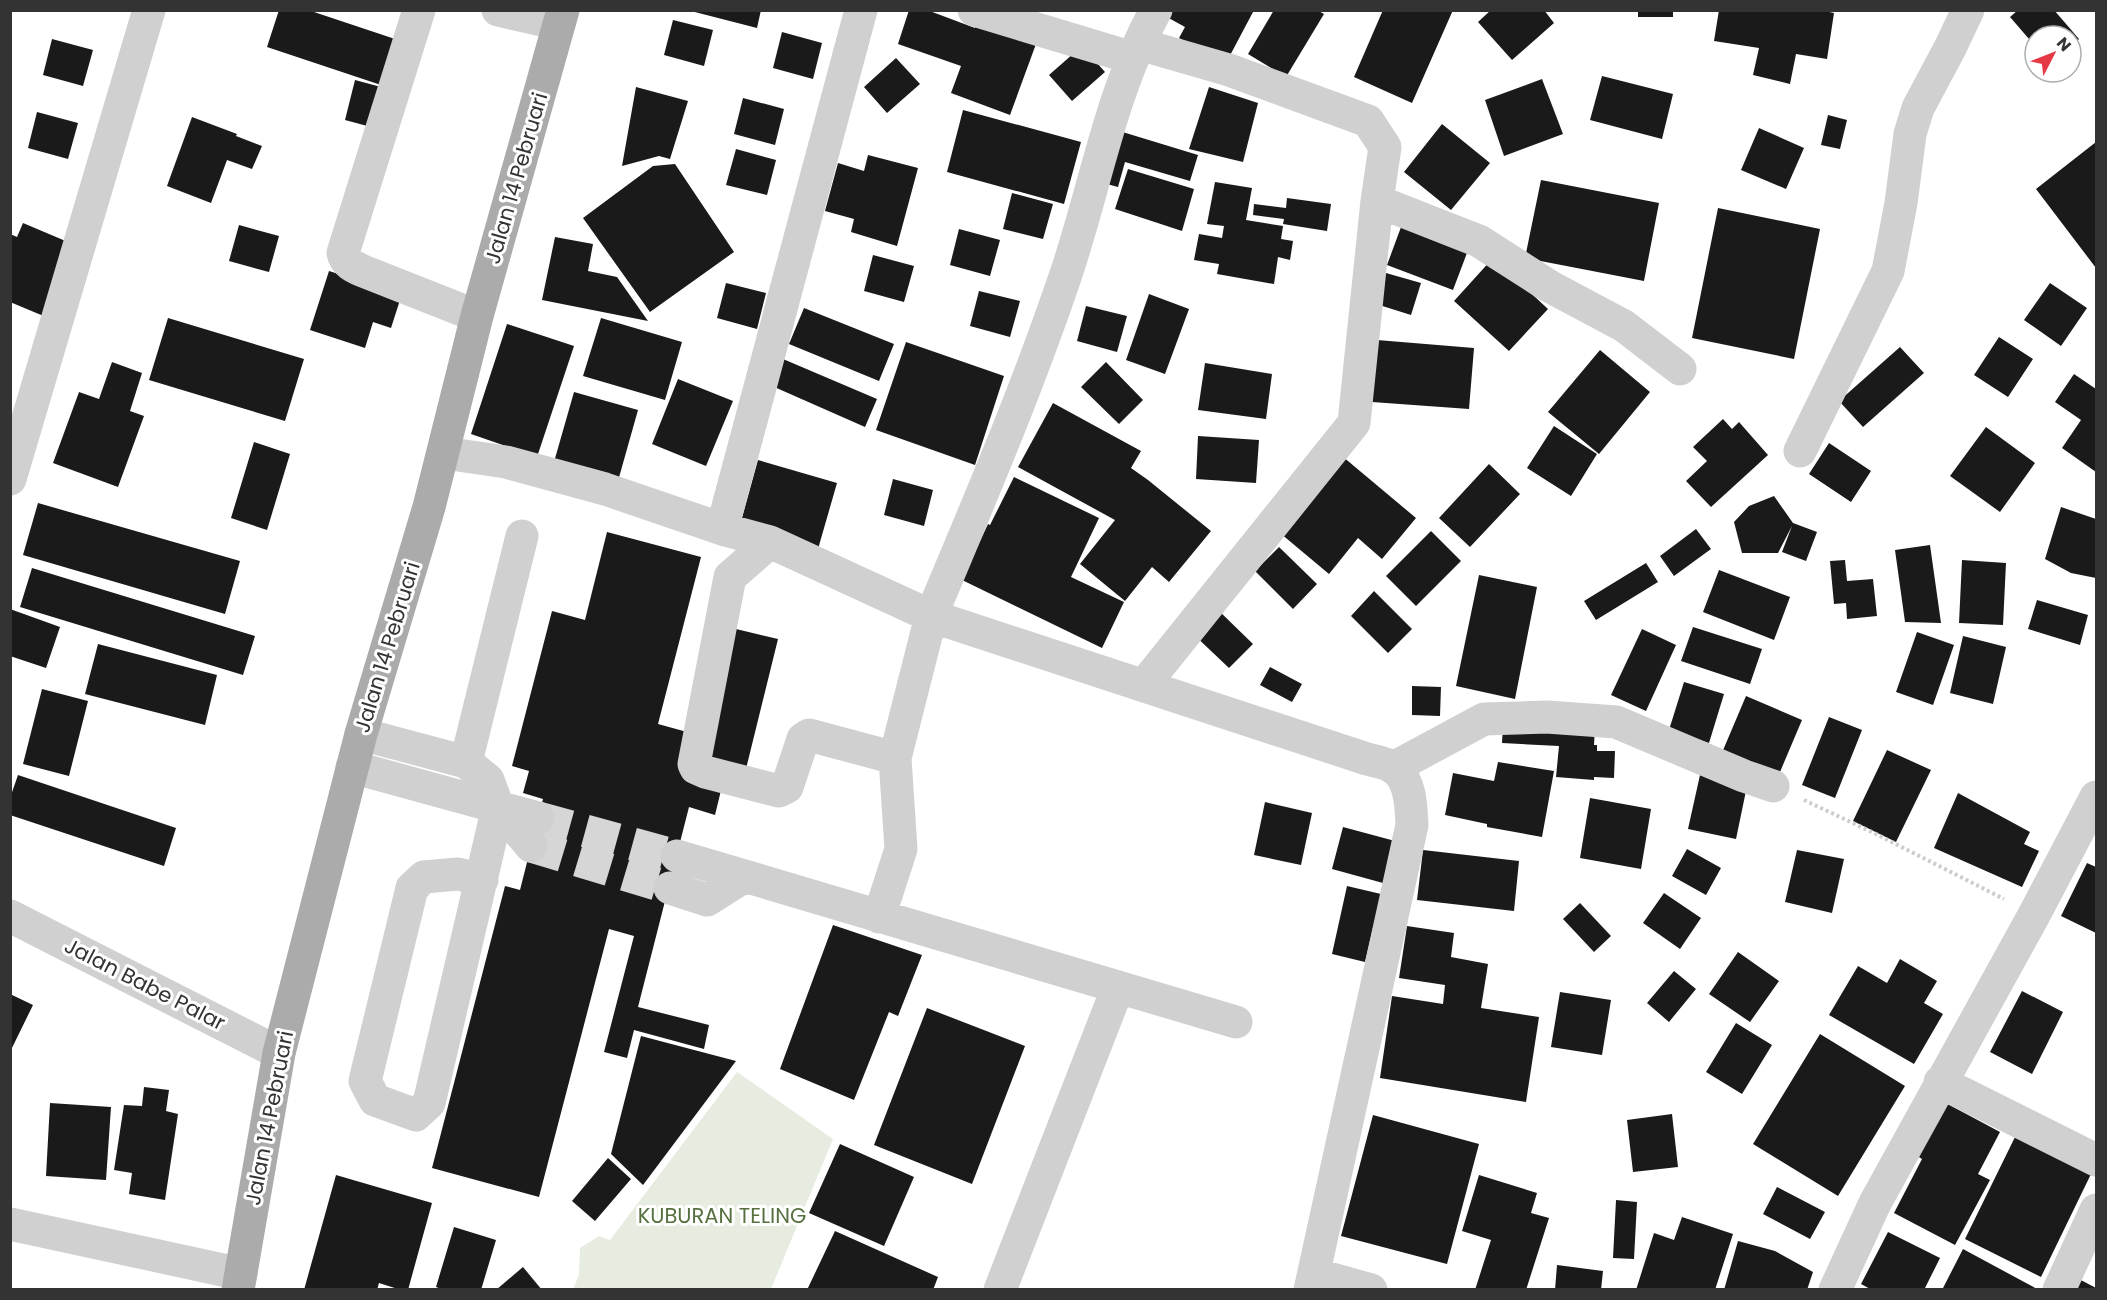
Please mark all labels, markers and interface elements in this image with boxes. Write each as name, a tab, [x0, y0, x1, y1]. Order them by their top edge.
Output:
north arrow	[2023, 24, 2083, 84]
text: N	[2051, 32, 2076, 56]
street label: Jalan 14 Pebruari	[478, 89, 554, 267]
street label: Jalan 14 Pebruari	[347, 558, 427, 736]
street label: Jalan Babe Palar	[59, 931, 231, 1037]
street label: Jalan 14 Pebruari	[238, 1028, 300, 1208]
park label: KUBURAN TELING	[638, 1201, 806, 1230]

